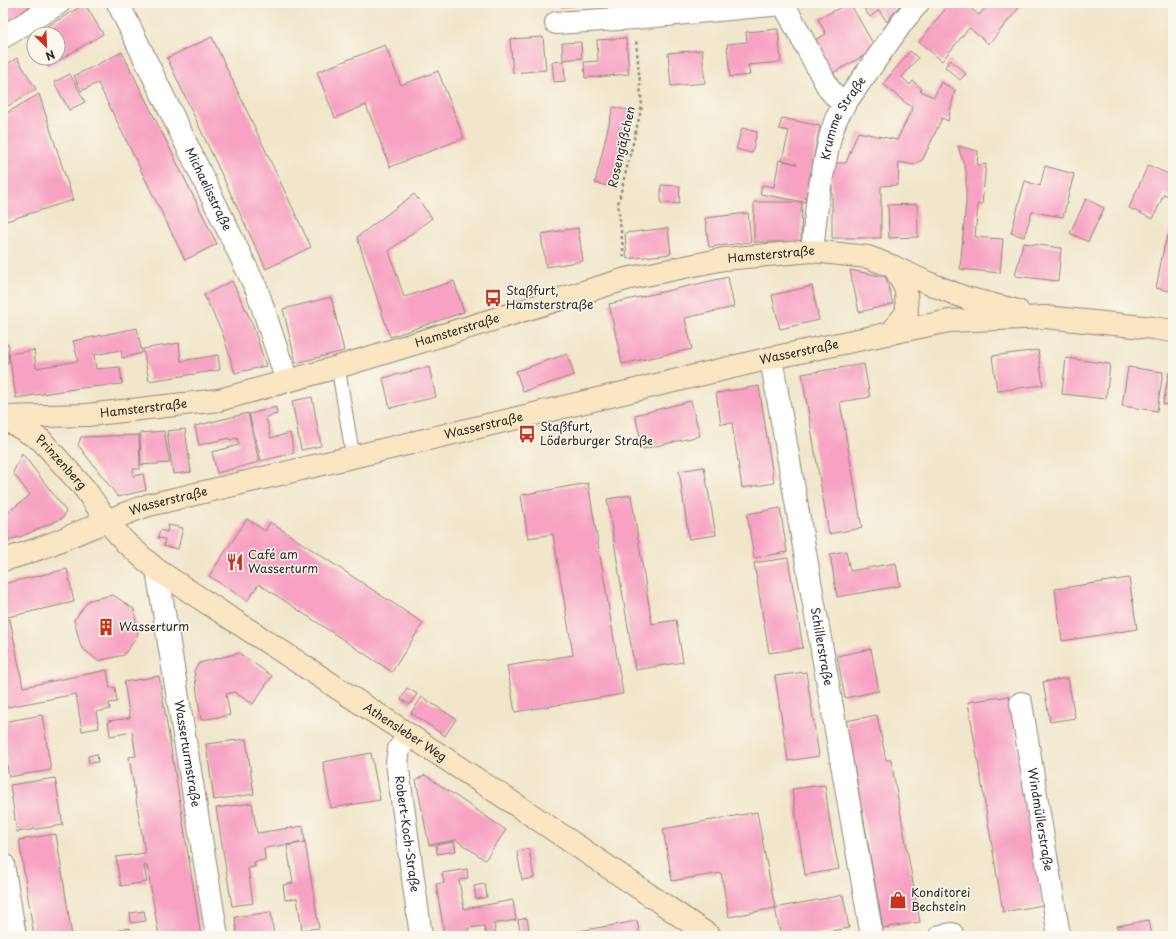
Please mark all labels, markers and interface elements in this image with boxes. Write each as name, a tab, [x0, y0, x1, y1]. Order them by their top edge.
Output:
north arrow	[26, 26, 66, 66]
text: N	[43, 46, 58, 65]
street label: Krumme Straße	[816, 72, 870, 161]
street label: Rosengäßchen	[603, 104, 639, 189]
street label: Michaelisstraße	[181, 144, 237, 234]
street label: Hamsterstraße	[727, 241, 816, 267]
place label: Staßfurt, Hamsterstraße	[506, 281, 593, 313]
bus stop icon: Staßfurt, Hamsterstraße	[483, 288, 503, 308]
street label: Hamsterstraße	[412, 308, 501, 351]
street label: Wasserstraße	[758, 334, 840, 368]
street label: Hamsterstraße	[99, 394, 188, 421]
street label: Wasserstraße	[442, 407, 525, 443]
place label: Staßfurt, Löderburger Straße	[540, 417, 653, 449]
bus stop icon: Staßfurt, Löderburger Straße	[517, 424, 537, 444]
street label: Prinzenberg	[34, 429, 91, 493]
street label: Wasserstraße	[127, 481, 209, 519]
place label: Café am Wasserturm	[248, 545, 318, 577]
restaurant icon: Café am Wasserturm	[225, 552, 245, 572]
street label: Schillerstraße	[807, 606, 838, 687]
building icon: Wasserturm	[96, 617, 116, 637]
place label: Wasserturm	[119, 617, 189, 635]
street label: Athensleber Weg	[360, 698, 451, 765]
street label: Wasserturmstraße	[170, 699, 206, 808]
street label: Windmüllerstraße	[1024, 766, 1058, 872]
street label: Robert-Koch-Straße	[391, 774, 425, 893]
place label: Konditorei Bechstein	[911, 883, 970, 915]
shop icon: Konditorei Bechstein	[888, 890, 908, 910]

